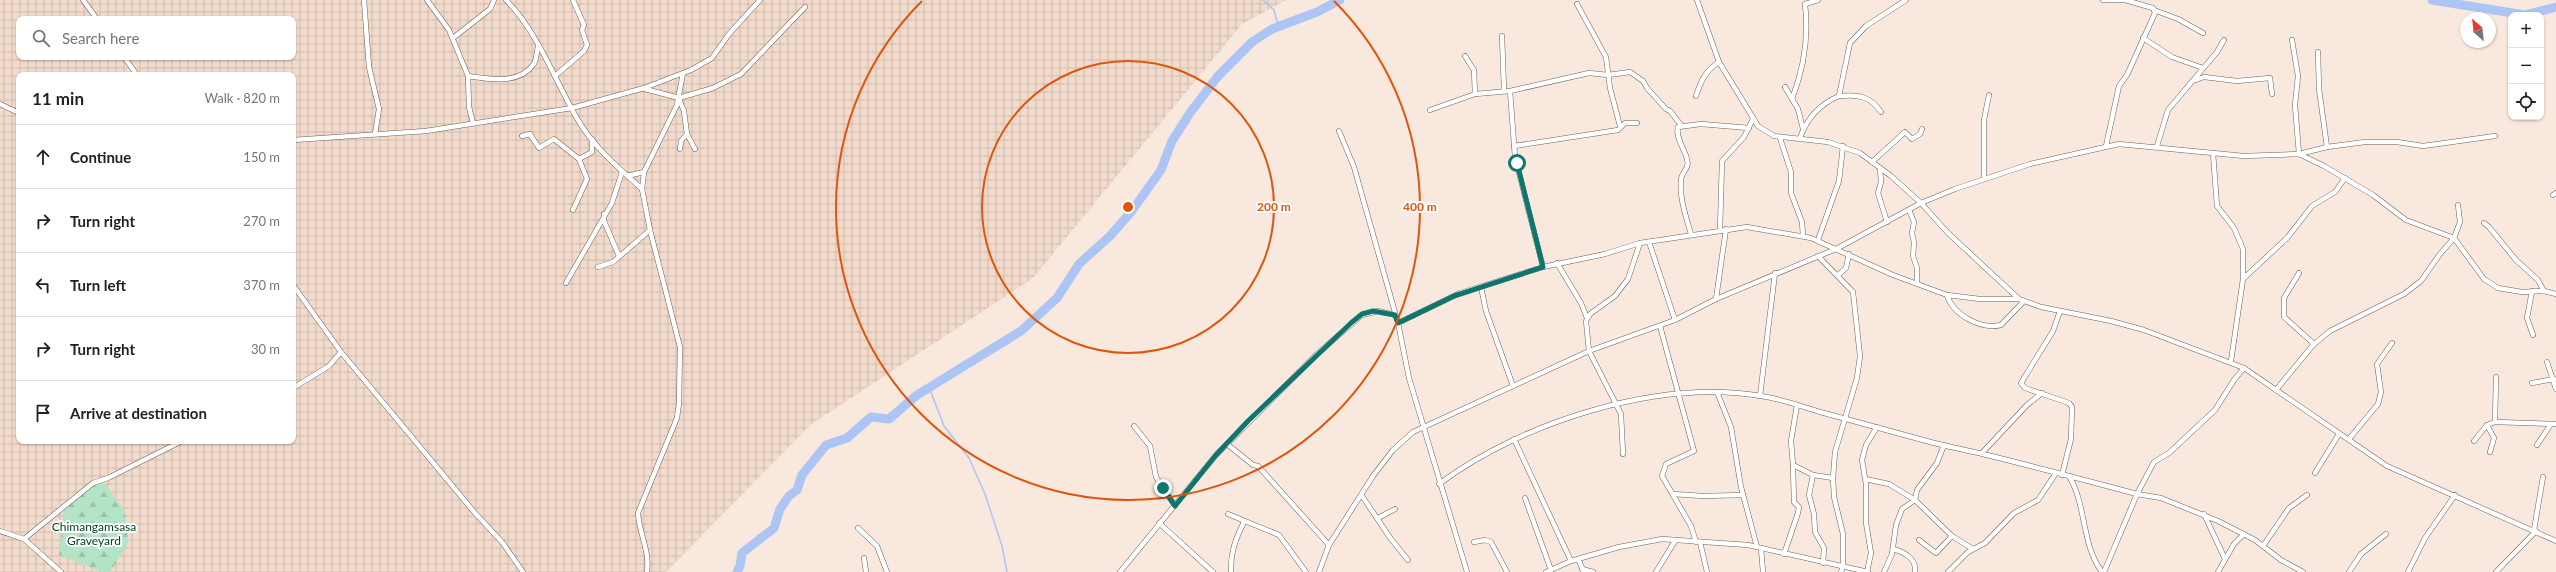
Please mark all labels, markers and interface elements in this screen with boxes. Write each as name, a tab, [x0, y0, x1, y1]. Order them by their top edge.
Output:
north arrow	[2460, 12, 2496, 48]
map controls	[2508, 12, 2544, 120]
button: +	[2508, 12, 2544, 48]
search box	[16, 16, 296, 60]
icon: search	[30, 27, 52, 49]
text: Search here	[62, 29, 139, 47]
button: −	[2508, 48, 2544, 84]
button: locate	[2508, 84, 2544, 120]
text: 11 min	[32, 88, 84, 109]
text: Walk · 820 m	[204, 90, 280, 106]
icon: ahead	[32, 146, 54, 168]
text: Continue	[70, 148, 131, 166]
text: 150 m	[243, 149, 280, 165]
route start	[1508, 154, 1526, 172]
text: 200 m	[1257, 199, 1291, 214]
text: 400 m	[1403, 199, 1437, 214]
centre of rings	[1121, 200, 1135, 214]
icon: right	[32, 210, 54, 232]
text: Turn right	[70, 212, 135, 230]
text: 270 m	[243, 213, 280, 229]
icon: left	[32, 274, 54, 296]
text: Turn left	[70, 276, 126, 294]
text: 370 m	[243, 277, 280, 293]
icon: right	[32, 338, 54, 360]
text: Turn right	[70, 340, 135, 358]
text: 30 m	[251, 341, 280, 357]
icon: arrive	[32, 402, 54, 424]
text: Arrive at destination	[70, 404, 207, 422]
route end	[1154, 479, 1172, 497]
park label: Chimangamsasa Graveyard	[52, 519, 136, 548]

